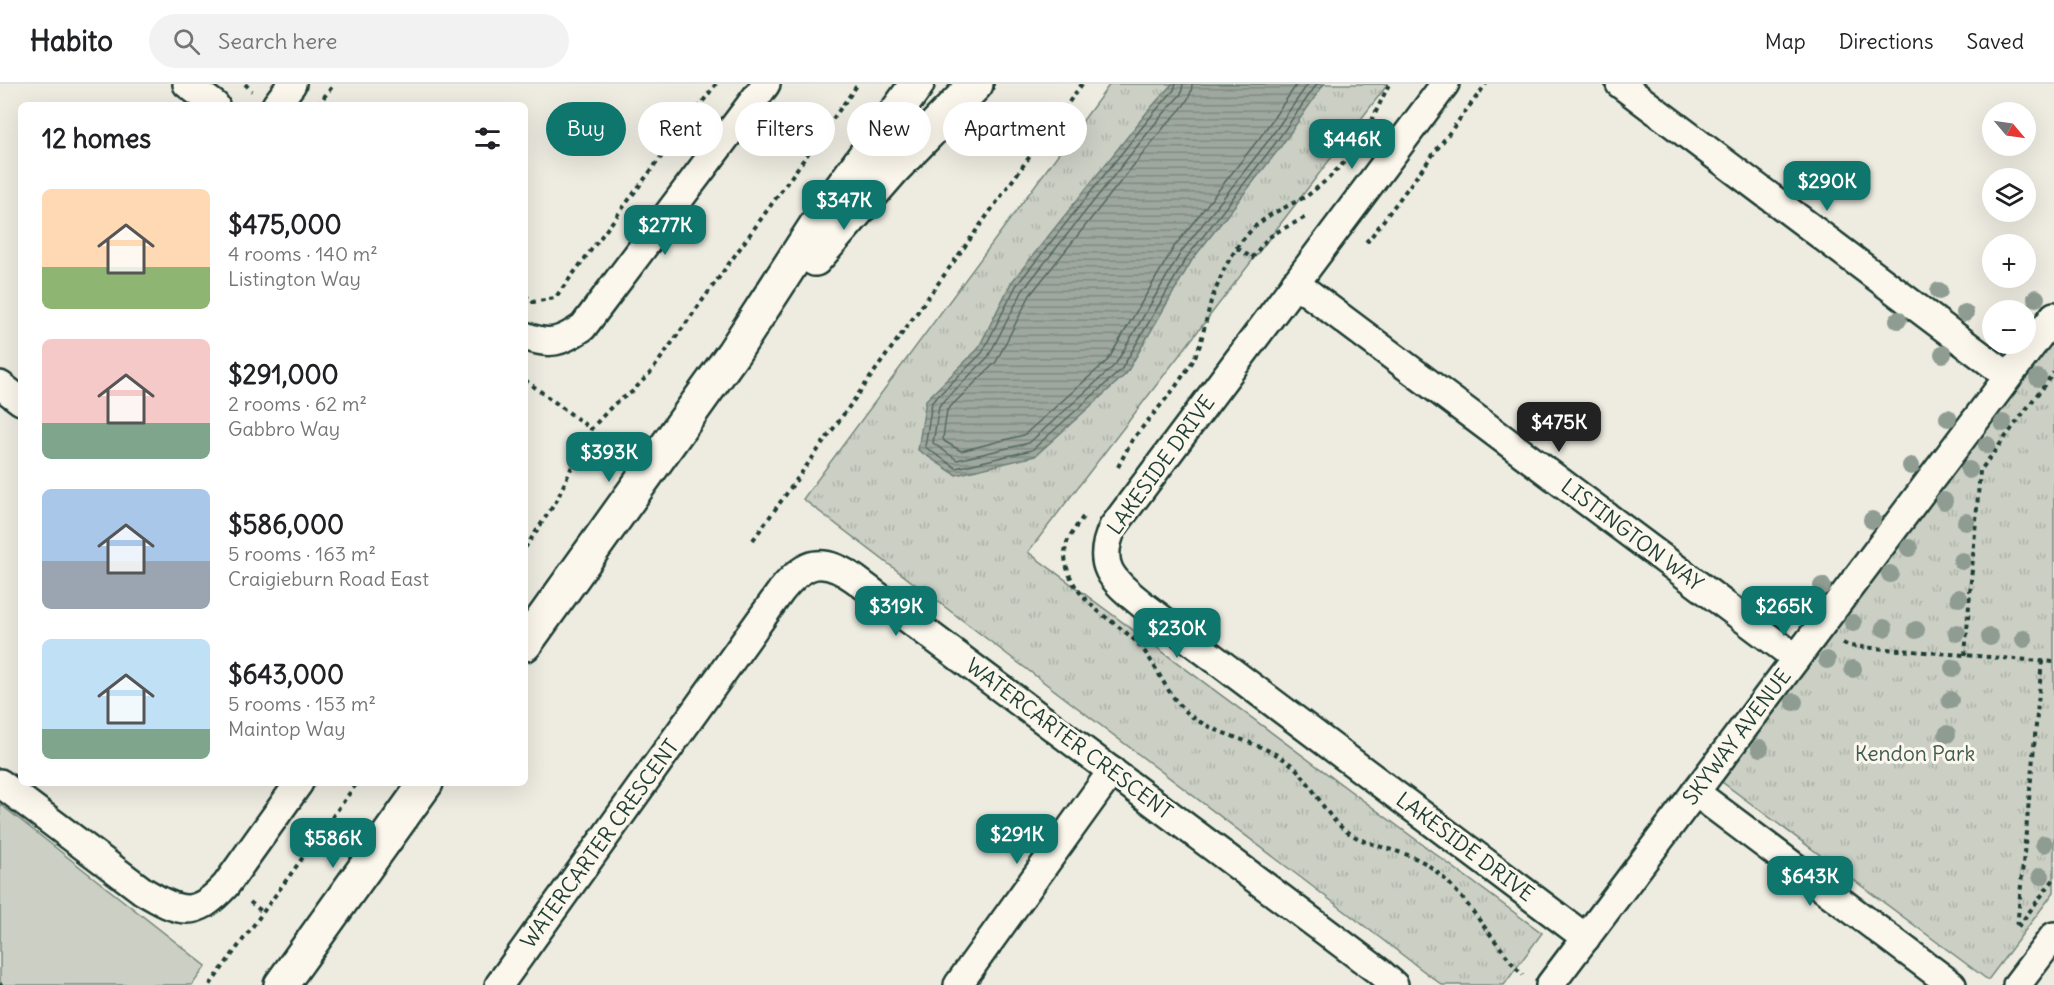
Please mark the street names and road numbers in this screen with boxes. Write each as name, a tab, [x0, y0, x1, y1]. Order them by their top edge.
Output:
street label: LAKESIDE DRIVE	[1101, 390, 1220, 540]
street label: LISTINGTON WAY	[1556, 472, 1709, 597]
street label: WATERCARTER CRESCENT	[961, 652, 1178, 825]
street label: SKYWAY AVENUE	[1677, 663, 1797, 810]
street label: WATERCARTER CRESCENT	[515, 734, 685, 954]
street label: LAKESIDE DRIVE	[1391, 786, 1540, 907]

